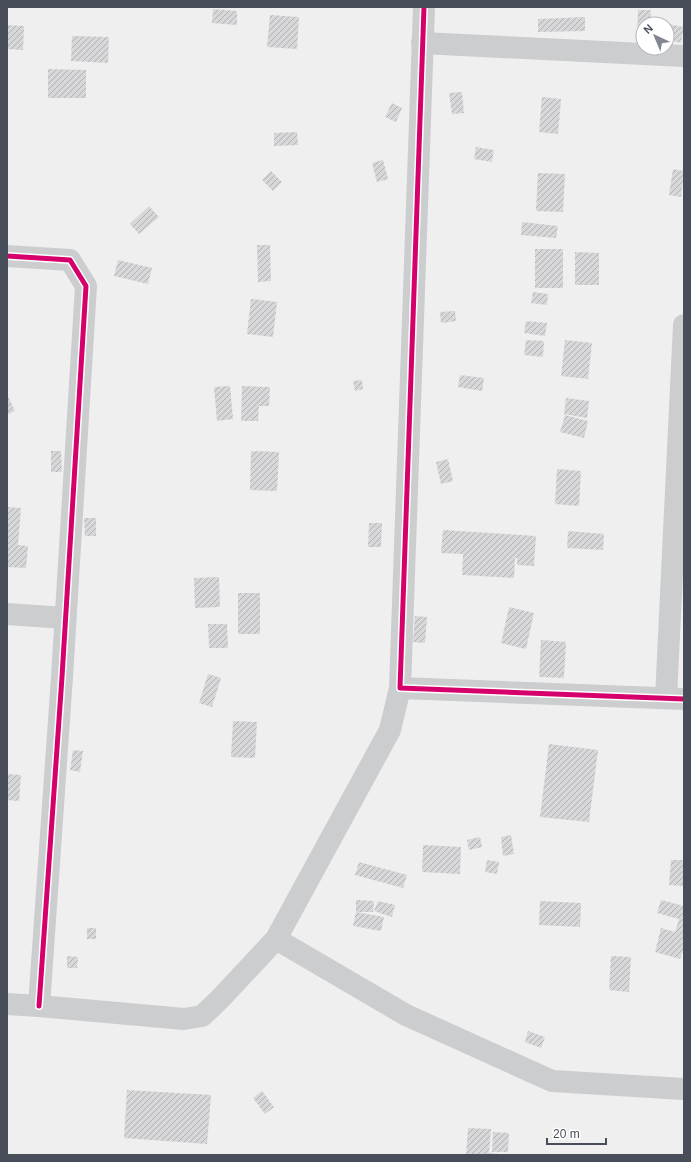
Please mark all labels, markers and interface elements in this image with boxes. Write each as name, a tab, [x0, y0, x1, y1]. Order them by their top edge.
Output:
north arrow	[635, 16, 675, 56]
text: N	[641, 22, 655, 36]
scale bar	[547, 1120, 606, 1146]
text: 20 m	[553, 1127, 580, 1141]

